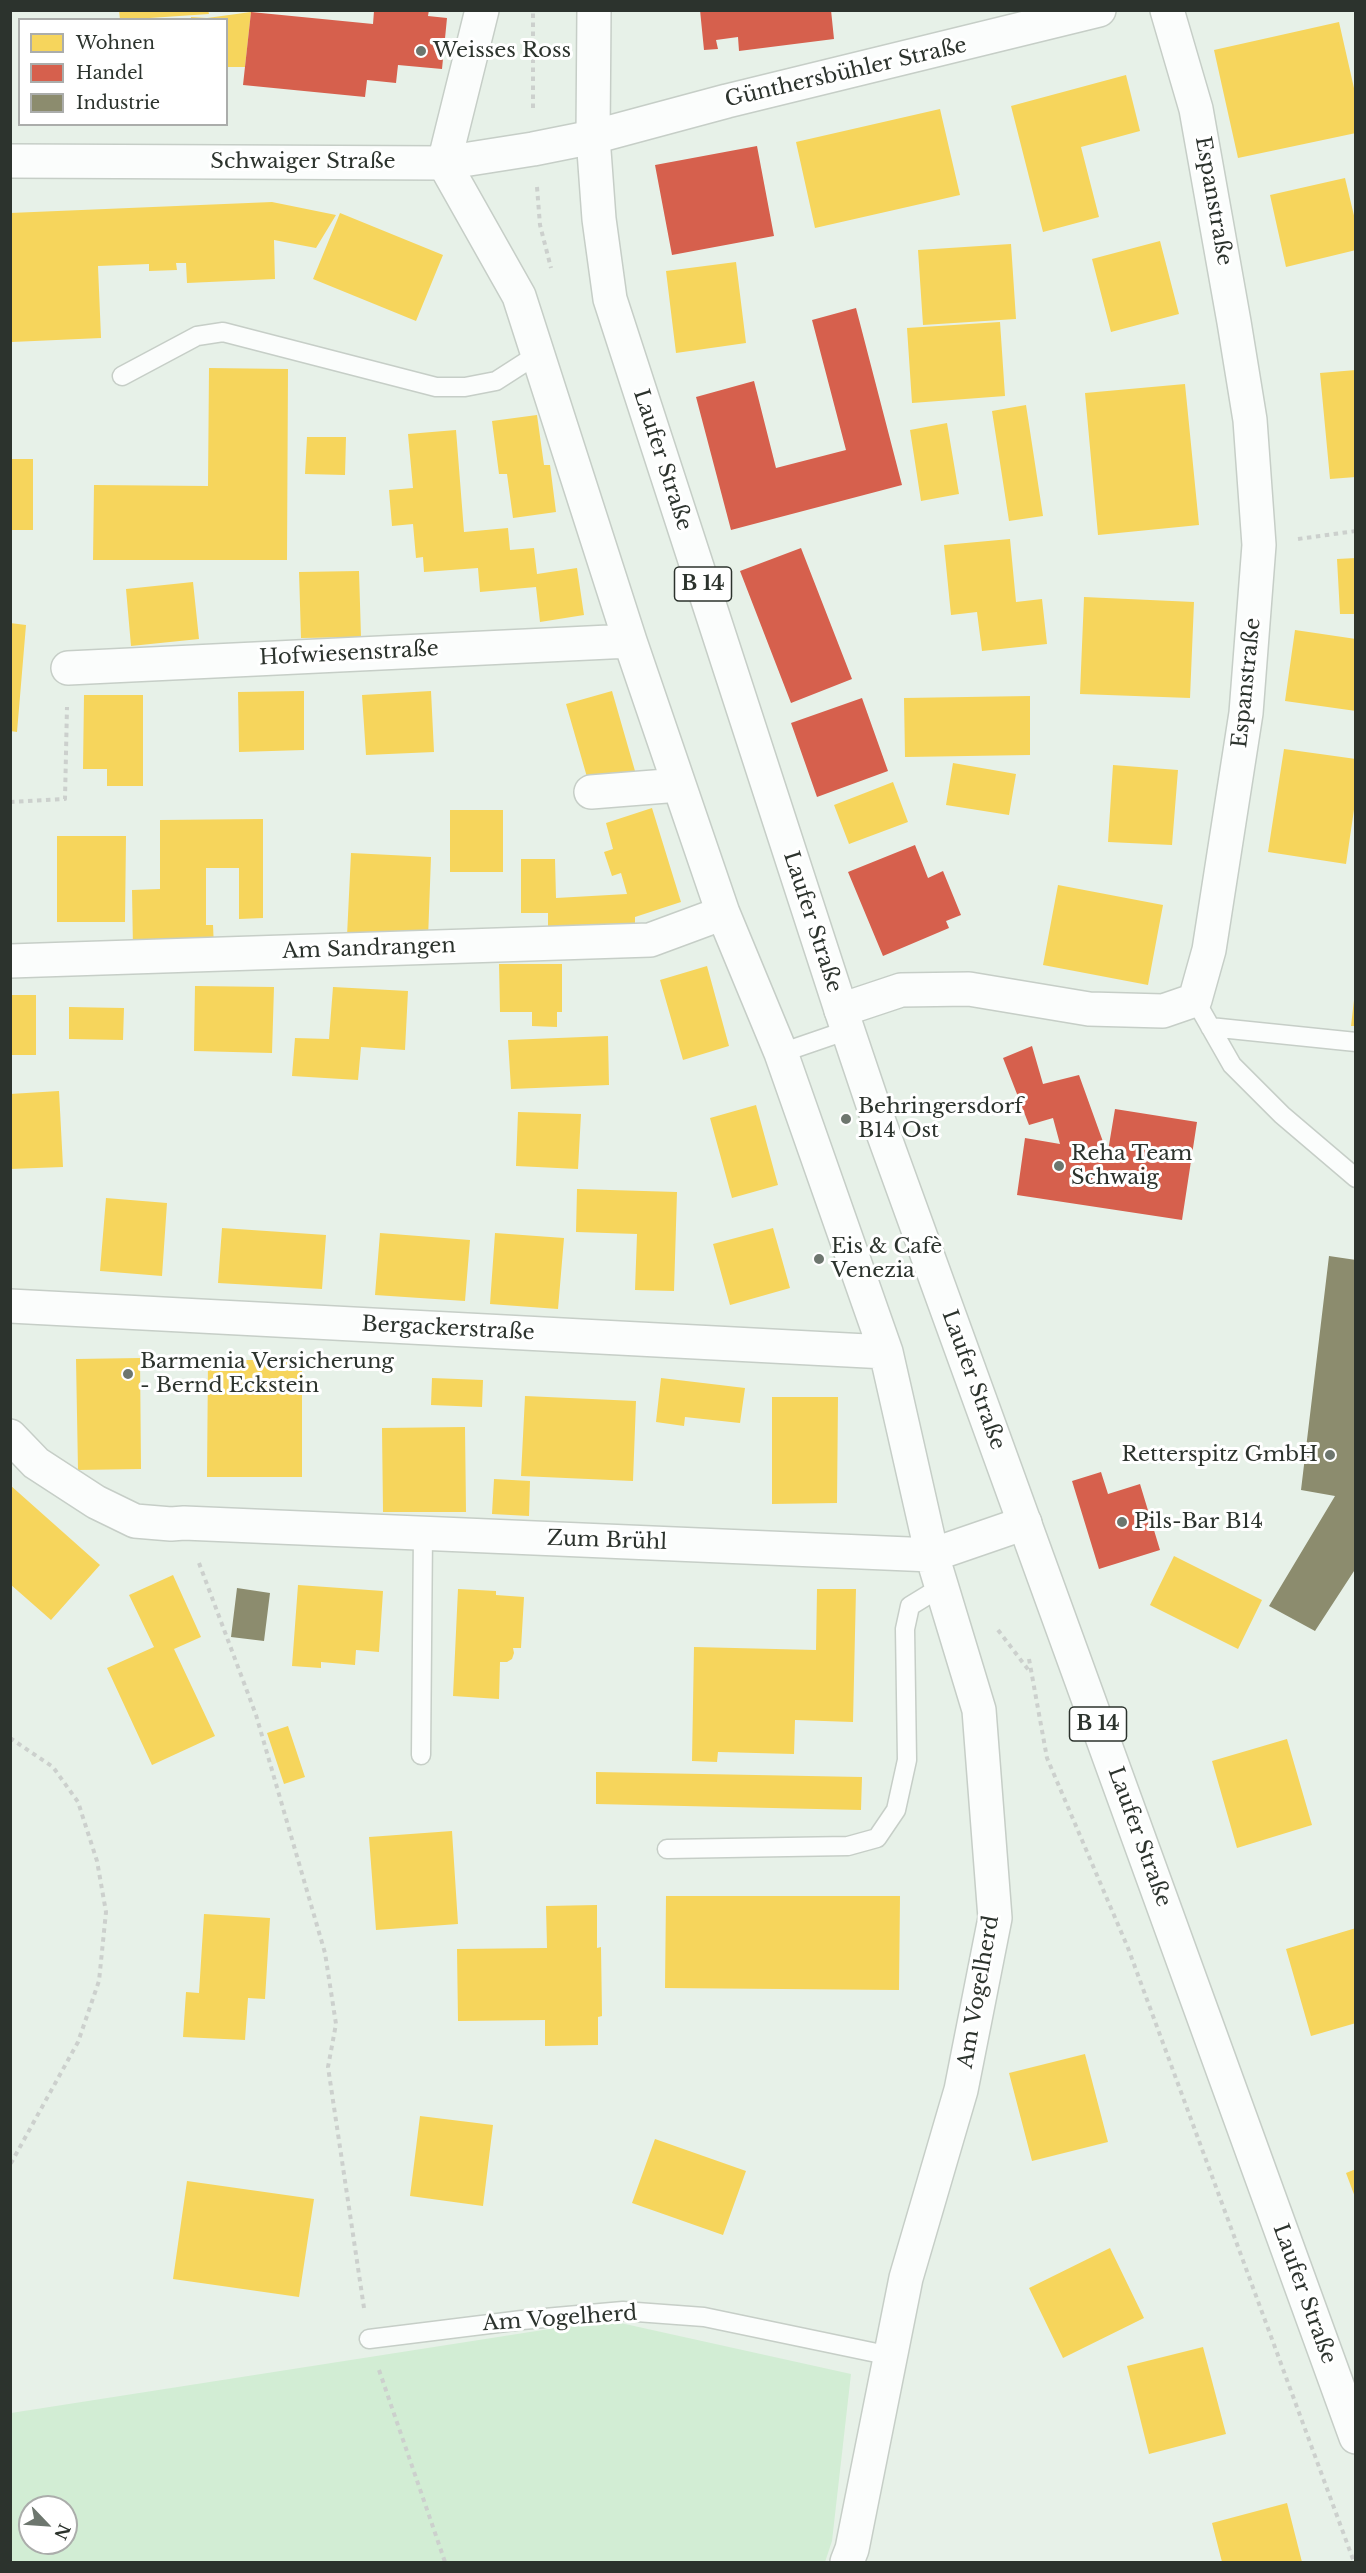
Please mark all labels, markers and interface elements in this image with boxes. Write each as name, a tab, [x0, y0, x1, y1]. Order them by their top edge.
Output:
legend	[18, 18, 228, 126]
text: Wohnen	[76, 32, 155, 54]
street label: Günthersbühler Straße	[723, 33, 969, 113]
place label: Weisses Ross	[433, 38, 571, 64]
marker: Weisses Ross	[414, 44, 428, 58]
text: Handel	[76, 62, 143, 84]
text: Industrie	[76, 92, 160, 114]
street label: Espanstraße	[1189, 134, 1237, 268]
street label: Schwaiger Straße	[210, 149, 396, 175]
street label: Laufer Straße	[627, 386, 697, 534]
road number: B 14	[674, 567, 732, 601]
street label: Espanstraße	[1228, 617, 1266, 749]
street label: Hofwiesenstraße	[259, 637, 439, 671]
street label: Laufer Straße	[777, 848, 847, 996]
street label: Am Sandrangen	[282, 933, 456, 965]
place label: Behringersdorf B14 Ost	[858, 1094, 1023, 1144]
marker: Behringersdorf B14 Ost	[839, 1112, 853, 1126]
place label: Reha Team Schwaig	[1071, 1141, 1192, 1191]
marker: Reha Team Schwaig	[1052, 1159, 1066, 1173]
place label: Eis & Cafè Venezia	[831, 1234, 942, 1284]
marker: Eis & Cafè Venezia	[812, 1252, 826, 1266]
street label: Laufer Straße	[936, 1307, 1010, 1453]
street label: Bergackerstraße	[361, 1312, 535, 1346]
place label: Barmenia Versicherung - Bernd Eckstein	[140, 1349, 394, 1399]
marker: Barmenia Versicherung - Bernd Eckstein	[121, 1367, 135, 1381]
place label: Retterspitz GmbH	[1122, 1442, 1318, 1468]
marker: Retterspitz GmbH	[1323, 1448, 1337, 1462]
place label: Pils-Bar B14	[1134, 1509, 1263, 1535]
marker: Pils-Bar B14	[1115, 1515, 1129, 1529]
street label: Zum Brühl	[547, 1526, 667, 1556]
road number: B 14	[1070, 1707, 1126, 1741]
street label: Laufer Straße	[1102, 1764, 1176, 1910]
street label: Am Vogelherd	[953, 1913, 1005, 2071]
street label: Laufer Straße	[1267, 2221, 1341, 2367]
street label: Am Vogelherd	[482, 2301, 638, 2337]
north arrow	[18, 2495, 78, 2555]
text: N	[50, 2521, 75, 2543]

